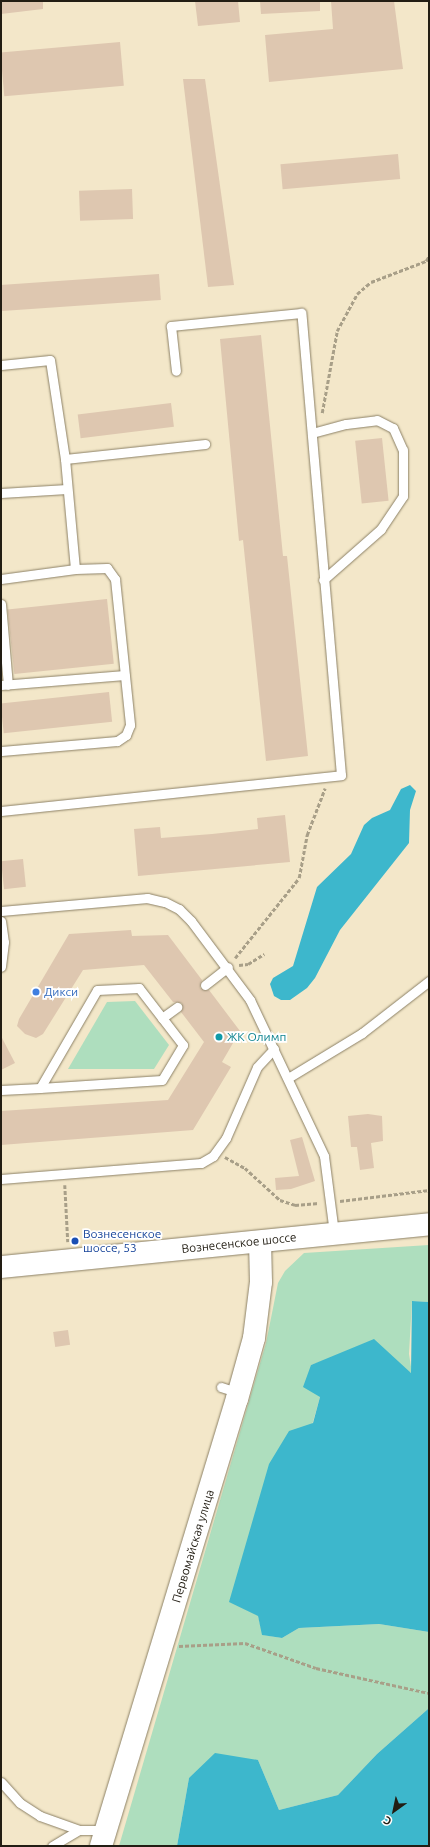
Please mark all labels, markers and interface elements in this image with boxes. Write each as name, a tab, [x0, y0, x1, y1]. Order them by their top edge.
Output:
place label: Дикси	[44, 985, 78, 999]
marker: Дикси	[31, 987, 41, 997]
place label: ЖК Олимп	[227, 1030, 286, 1044]
marker: ЖК Олимп	[214, 1032, 224, 1042]
place label: Вознесенское шоссе, 53	[83, 1227, 161, 1255]
street label: Вознесенское шоссе	[181, 1230, 297, 1256]
marker: Вознесенское шоссе, 53	[70, 1236, 80, 1246]
street label: Первомайская улица	[169, 1488, 217, 1604]
north arrow	[374, 1791, 414, 1831]
text: С	[381, 1814, 394, 1828]

